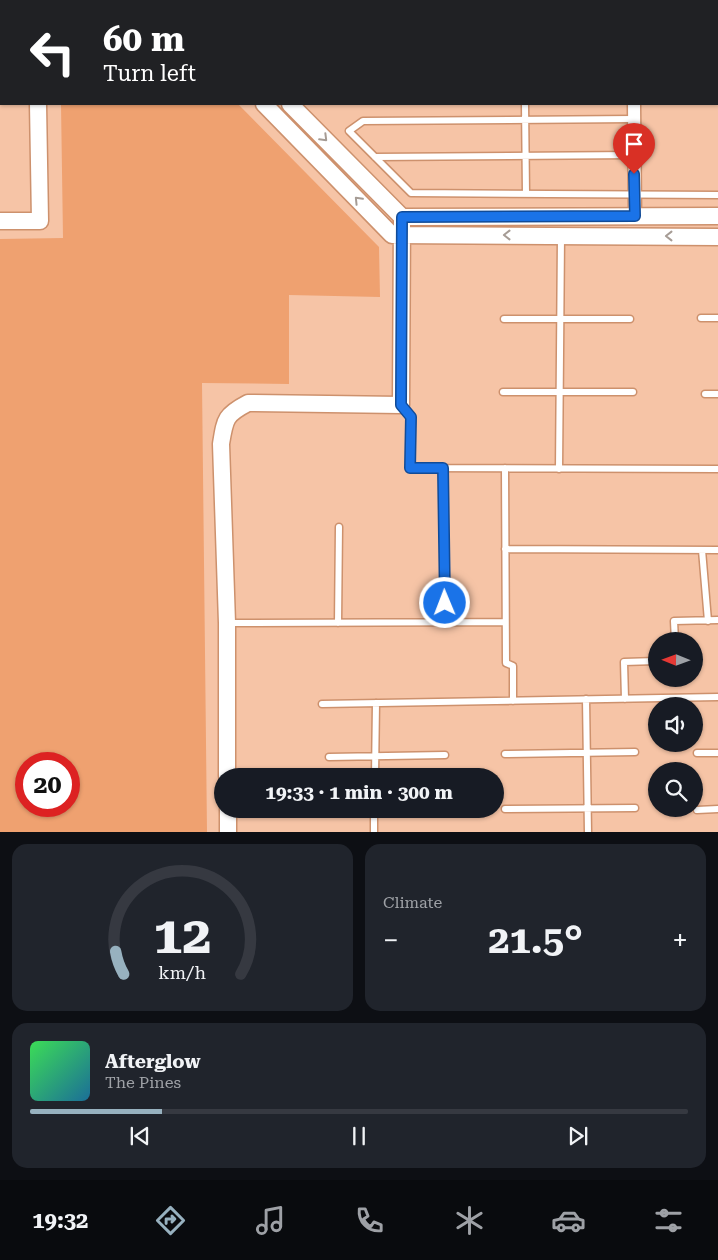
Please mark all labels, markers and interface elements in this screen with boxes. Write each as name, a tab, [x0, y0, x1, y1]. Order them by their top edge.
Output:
text: 60 m	[103, 19, 185, 60]
icon: left	[20, 20, 85, 85]
text: Turn left	[103, 61, 196, 86]
pin	[613, 123, 655, 174]
icon: arrive	[620, 130, 648, 158]
one-way arrow	[318, 133, 327, 142]
one-way arrow	[355, 197, 364, 206]
one-way arrow	[503, 230, 510, 240]
one-way arrow	[665, 231, 673, 241]
position arrow	[418, 576, 470, 628]
north arrow	[648, 632, 702, 688]
map controls	[648, 632, 703, 817]
button: sound	[648, 697, 703, 752]
speed limit sign: 20	[15, 752, 80, 817]
button: search	[648, 762, 703, 817]
text: 19:33 · 1 min · 300 m	[265, 781, 453, 804]
text: Climate	[383, 893, 442, 912]
text: 12	[153, 905, 212, 966]
text: 21.5°	[488, 918, 583, 962]
text: −	[383, 924, 399, 957]
text: +	[672, 924, 688, 957]
text: km/h	[159, 962, 207, 983]
text: Afterglow	[105, 1050, 201, 1073]
text: The Pines	[105, 1073, 181, 1092]
icon: previous	[126, 1122, 154, 1150]
icon: pause	[345, 1122, 373, 1150]
icon: next	[564, 1122, 592, 1150]
icon: directions	[153, 1203, 188, 1238]
icon: music	[253, 1203, 288, 1238]
icon: phone	[352, 1203, 387, 1238]
icon: climate	[452, 1203, 487, 1238]
icon: car	[551, 1203, 586, 1238]
icon: filters	[651, 1203, 686, 1238]
text: 19:32	[32, 1208, 88, 1233]

